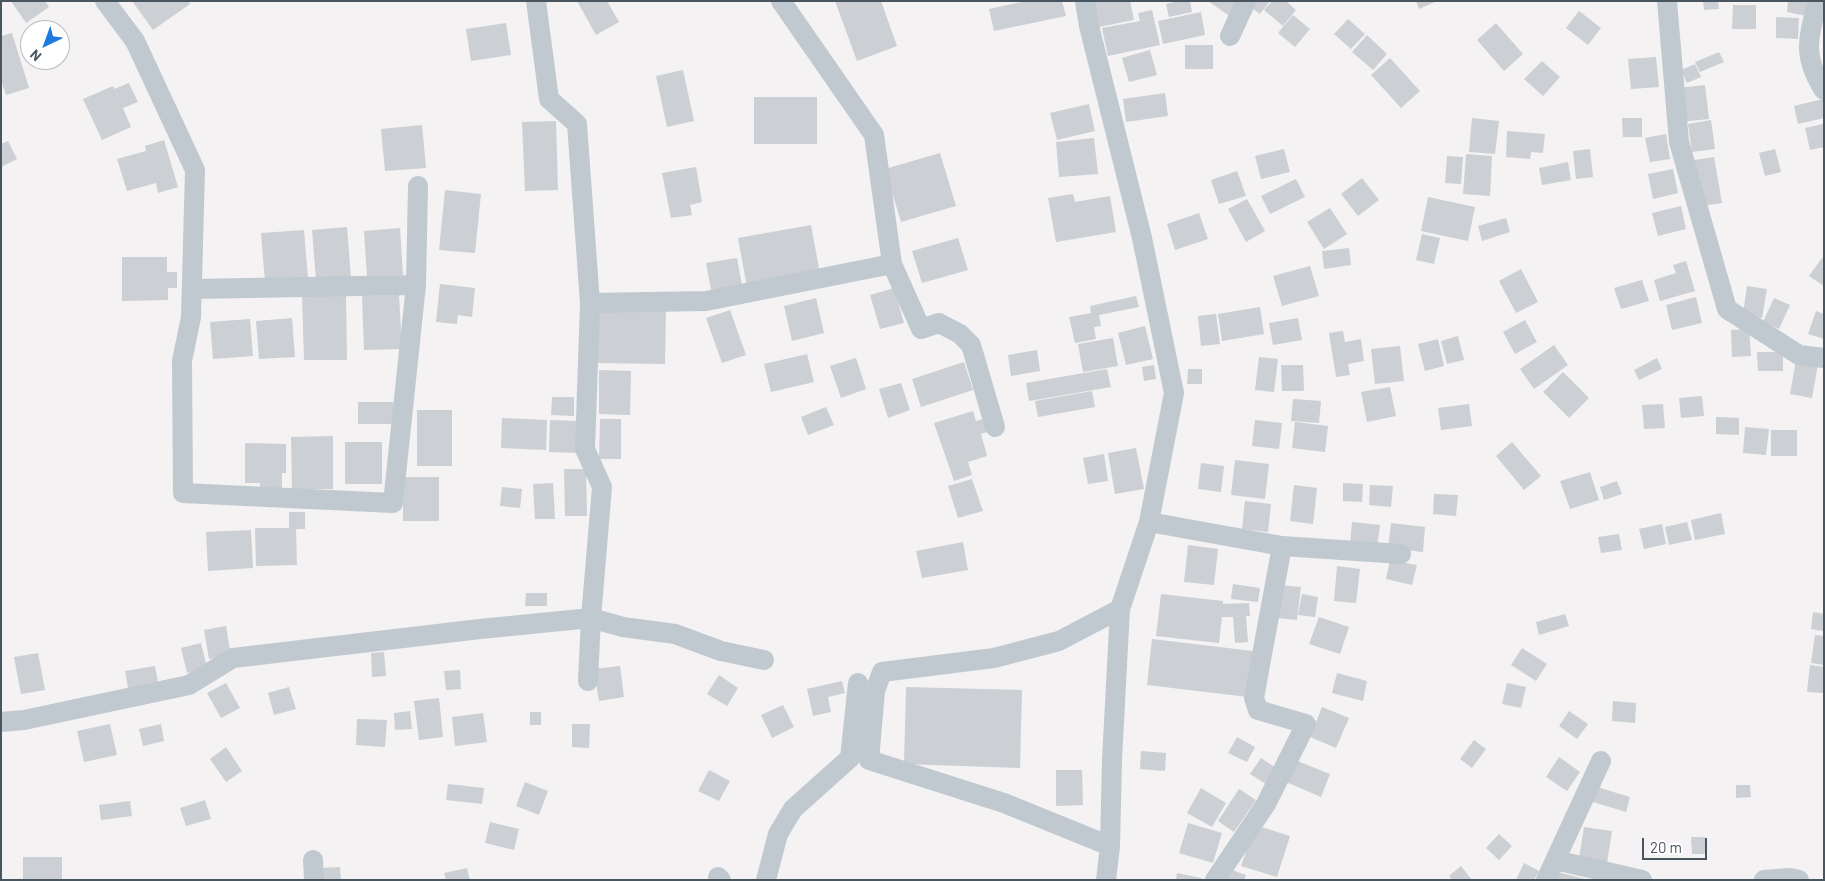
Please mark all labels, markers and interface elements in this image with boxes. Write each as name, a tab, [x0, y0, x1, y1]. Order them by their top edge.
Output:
north arrow	[20, 20, 70, 70]
text: N	[26, 46, 44, 65]
scale bar	[1645, 828, 1710, 860]
text: 20 m	[1650, 838, 1682, 856]

